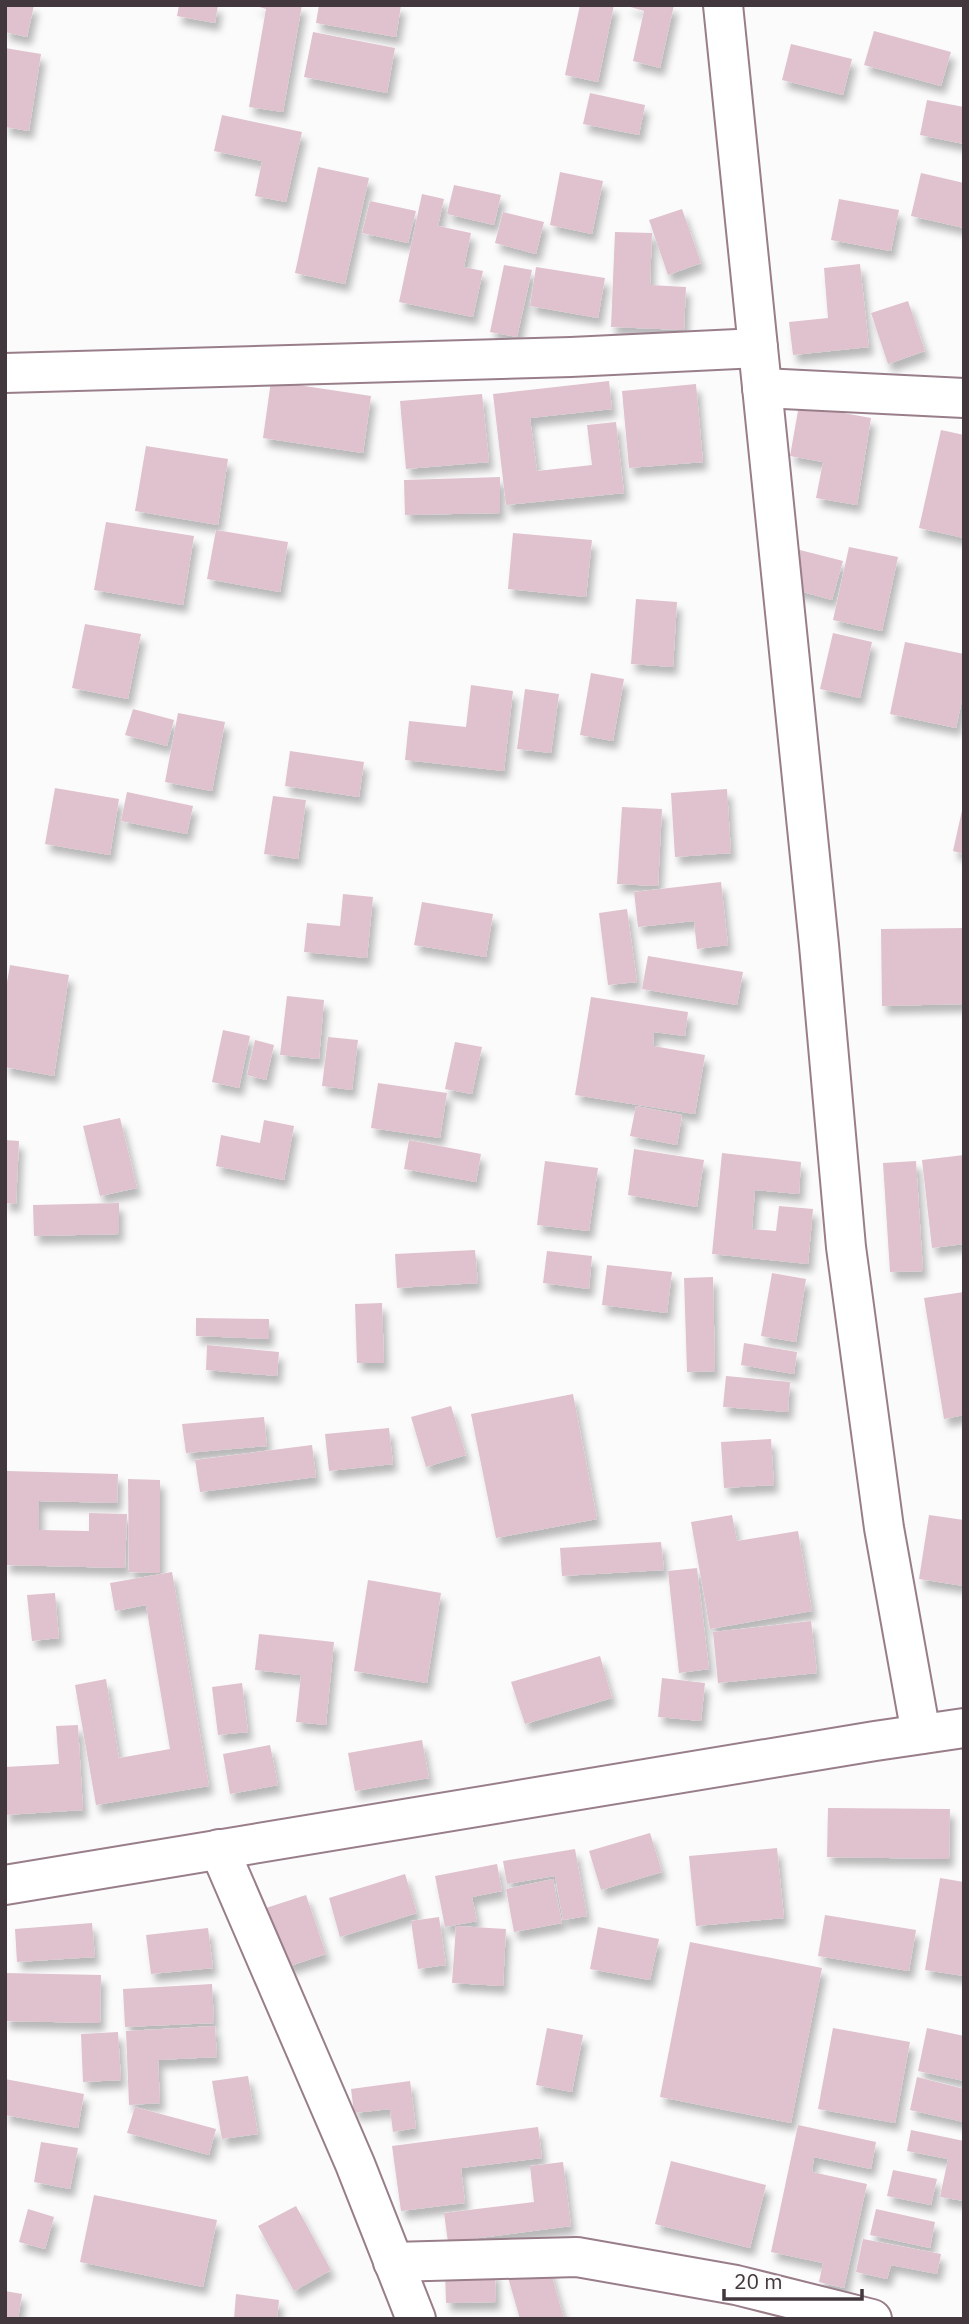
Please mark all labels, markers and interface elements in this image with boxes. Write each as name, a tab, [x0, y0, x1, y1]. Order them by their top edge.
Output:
scale bar	[724, 2258, 862, 2302]
text: 20 m	[734, 2267, 783, 2295]

